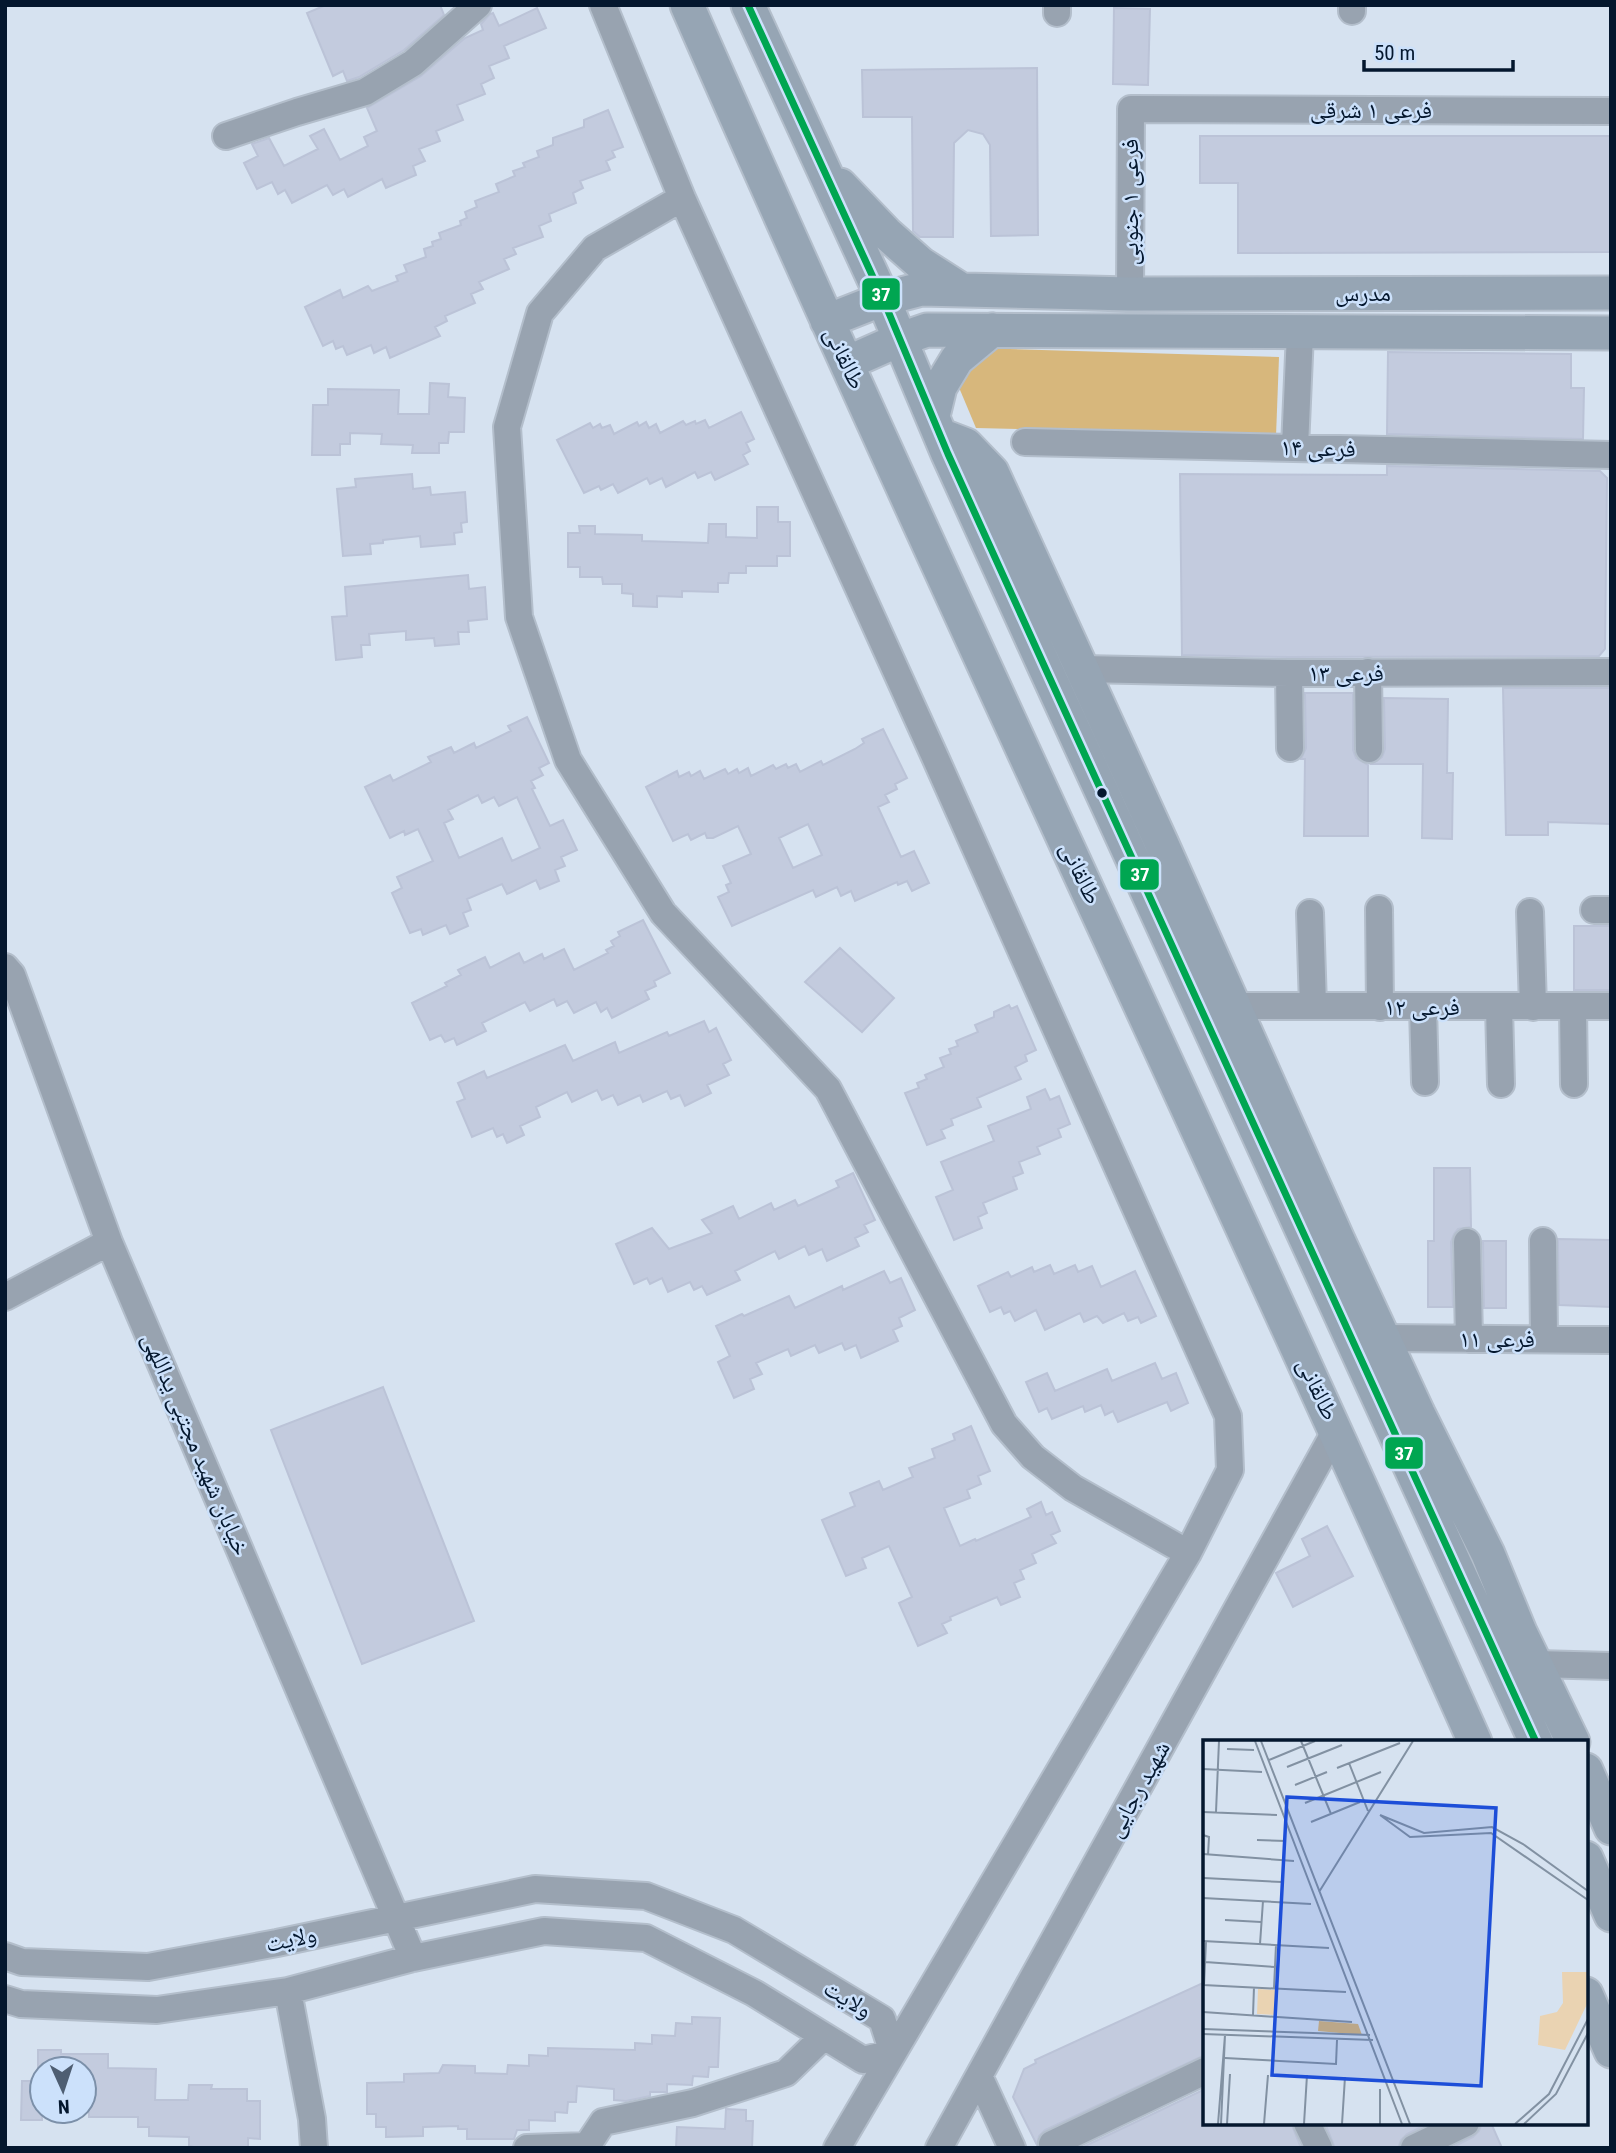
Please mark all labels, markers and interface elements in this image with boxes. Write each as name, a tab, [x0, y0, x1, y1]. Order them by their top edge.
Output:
scale bar	[1364, 28, 1513, 72]
text: 50 m	[1374, 41, 1415, 65]
street label: فرعی ۱ شرقی	[1310, 96, 1432, 124]
street label: فرعی ۱ جنوبی	[1116, 139, 1144, 265]
line badge: 37	[861, 277, 901, 311]
street label: مدرس	[1335, 279, 1391, 307]
text: 37	[871, 283, 891, 306]
street label: طالقانی	[818, 322, 872, 394]
street label: فرعی ۱۴	[1280, 433, 1356, 463]
street label: فرعی ۱۳	[1308, 659, 1384, 687]
unlabelled marker	[1095, 786, 1109, 800]
street label: طالقانی	[1054, 837, 1108, 909]
line badge: 37	[1119, 858, 1160, 891]
text: 37	[1130, 863, 1150, 886]
street label: فرعی ۱۲	[1384, 993, 1460, 1021]
street label: فرعی ۱۱	[1459, 1325, 1535, 1353]
street label: خیابان شهید مجتبی یداللهی	[136, 1328, 256, 1560]
street label: طالقانی	[1291, 1353, 1345, 1425]
line badge: 37	[1384, 1436, 1424, 1470]
text: 37	[1394, 1442, 1414, 1465]
street label: شهید رجایی	[1100, 1736, 1176, 1842]
inset map	[1203, 1740, 1588, 2125]
street label: ولایت	[263, 1920, 319, 1958]
street label: ولایت	[819, 1974, 877, 2024]
north arrow	[28, 2055, 98, 2125]
text: N	[57, 2095, 70, 2118]

